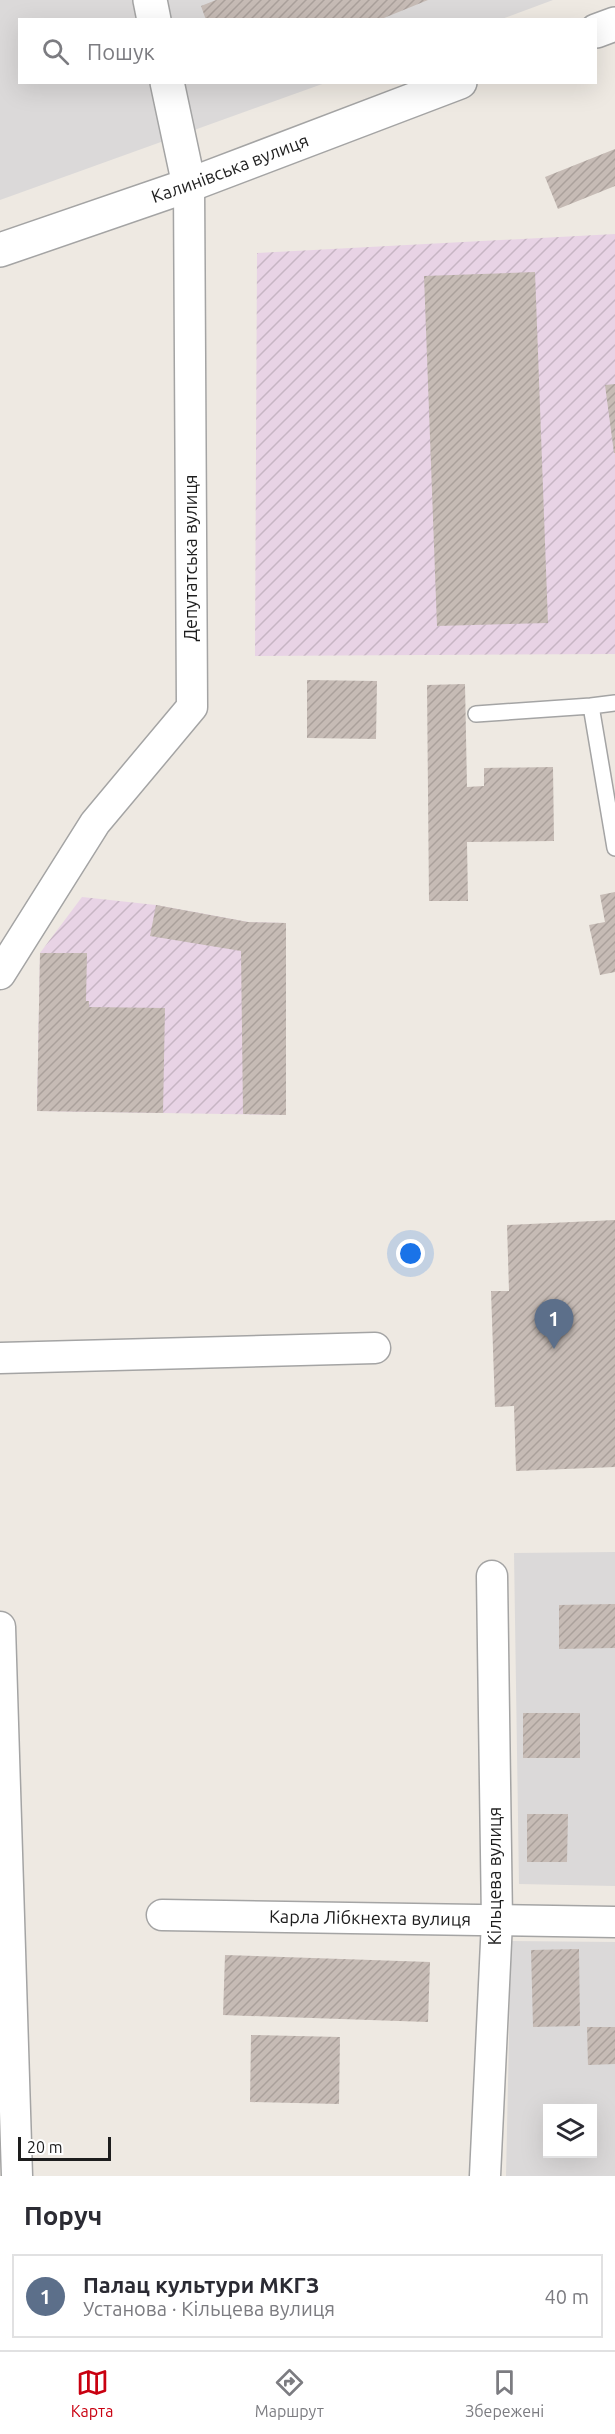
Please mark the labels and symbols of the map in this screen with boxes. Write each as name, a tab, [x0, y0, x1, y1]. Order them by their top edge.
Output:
street label: Калинівська вулиця	[149, 130, 311, 206]
street label: Депутатська вулиця	[180, 474, 200, 642]
your location	[396, 1239, 425, 1268]
pin: 1	[534, 1300, 574, 1349]
street label: Кільцева вулиця	[484, 1807, 504, 1945]
street label: Карла Лібкнехта вулиця	[269, 1906, 471, 1929]
scale bar	[18, 2134, 111, 2162]

